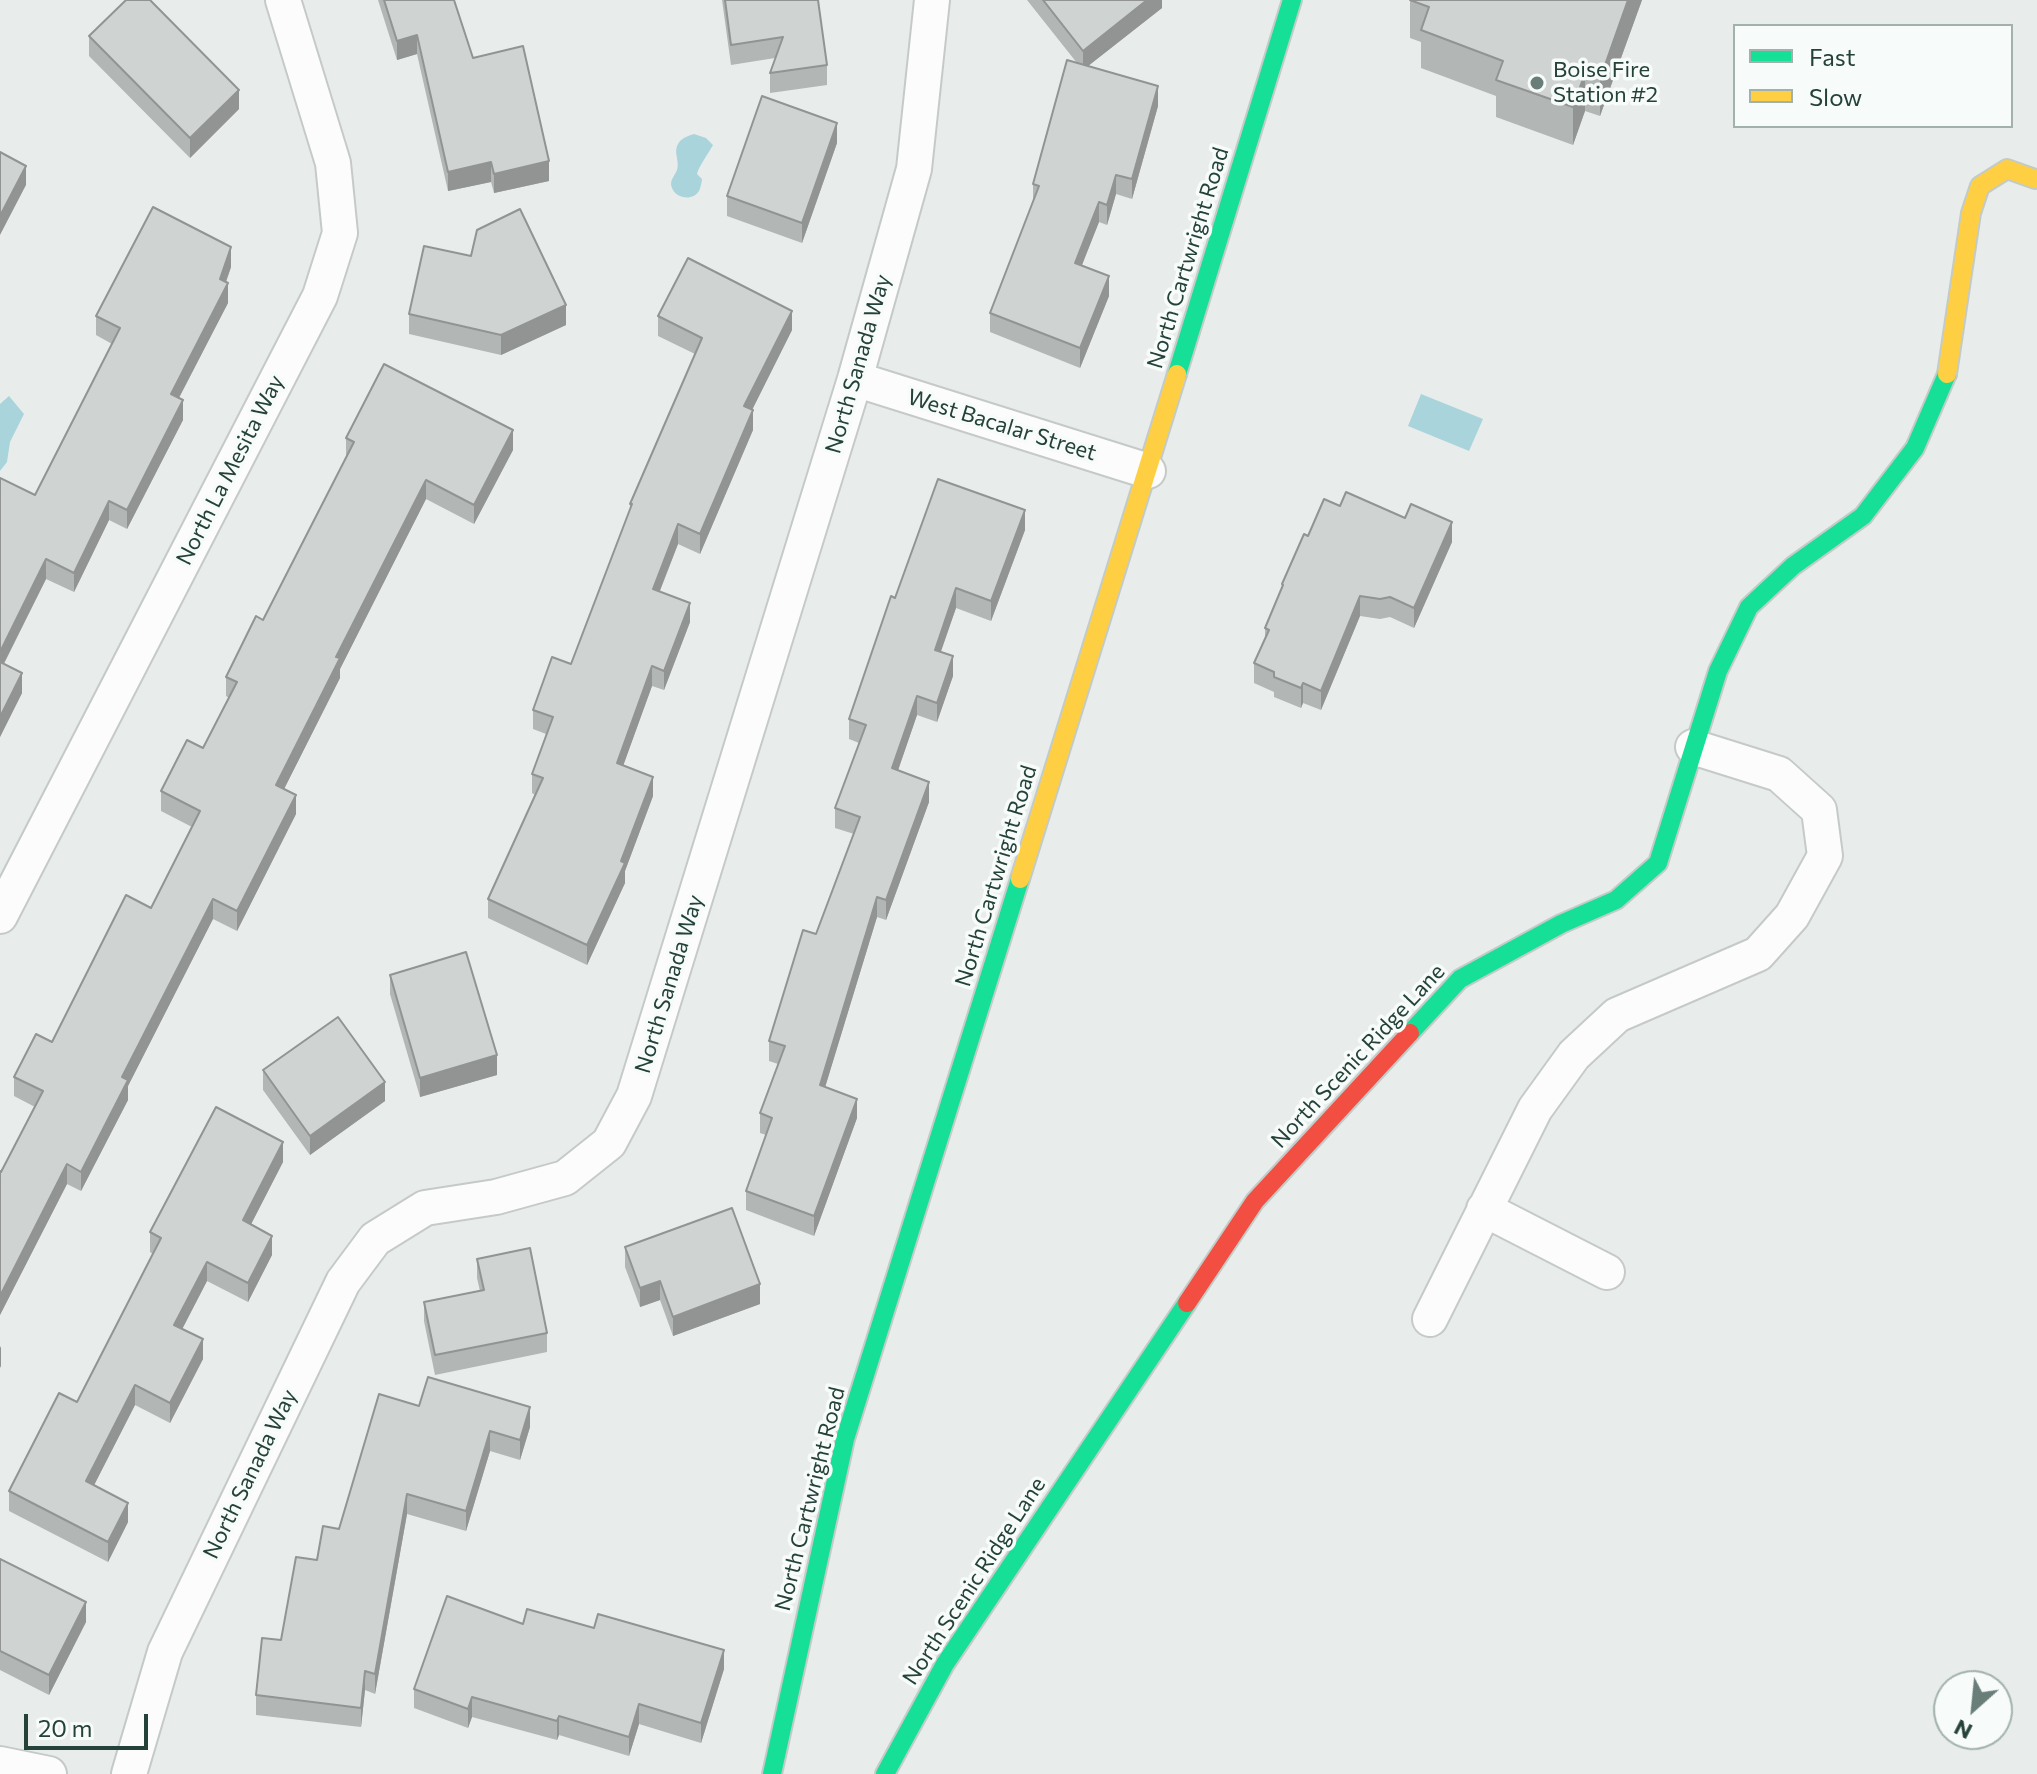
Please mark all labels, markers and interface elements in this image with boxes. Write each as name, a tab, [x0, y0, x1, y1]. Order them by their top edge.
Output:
legend	[1733, 24, 2013, 128]
text: Fast	[1809, 42, 1856, 71]
place label: Boise Fire Station #2	[1553, 57, 1658, 108]
marker: Boise Fire Station #2	[1528, 74, 1546, 92]
text: Slow	[1809, 82, 1862, 111]
street label: North Cartwright Road	[1142, 144, 1234, 372]
street label: North Sanada Way	[820, 271, 896, 457]
street label: North La Mesita Way	[171, 371, 289, 569]
street label: West Bacalar Street	[904, 384, 1100, 466]
street label: North Cartwright Road	[950, 762, 1042, 990]
street label: North Sanada Way	[629, 892, 709, 1076]
street label: North Scenic Ridge Lane	[1266, 958, 1450, 1154]
street label: North Cartwright Road	[769, 1384, 851, 1614]
street label: North Sanada Way	[198, 1385, 302, 1563]
street label: North Scenic Ridge Lane	[897, 1472, 1051, 1690]
north arrow	[1933, 1670, 2013, 1750]
scale bar	[28, 1698, 152, 1748]
text: 20 m	[38, 1713, 92, 1742]
text: N	[1949, 1714, 1976, 1746]

